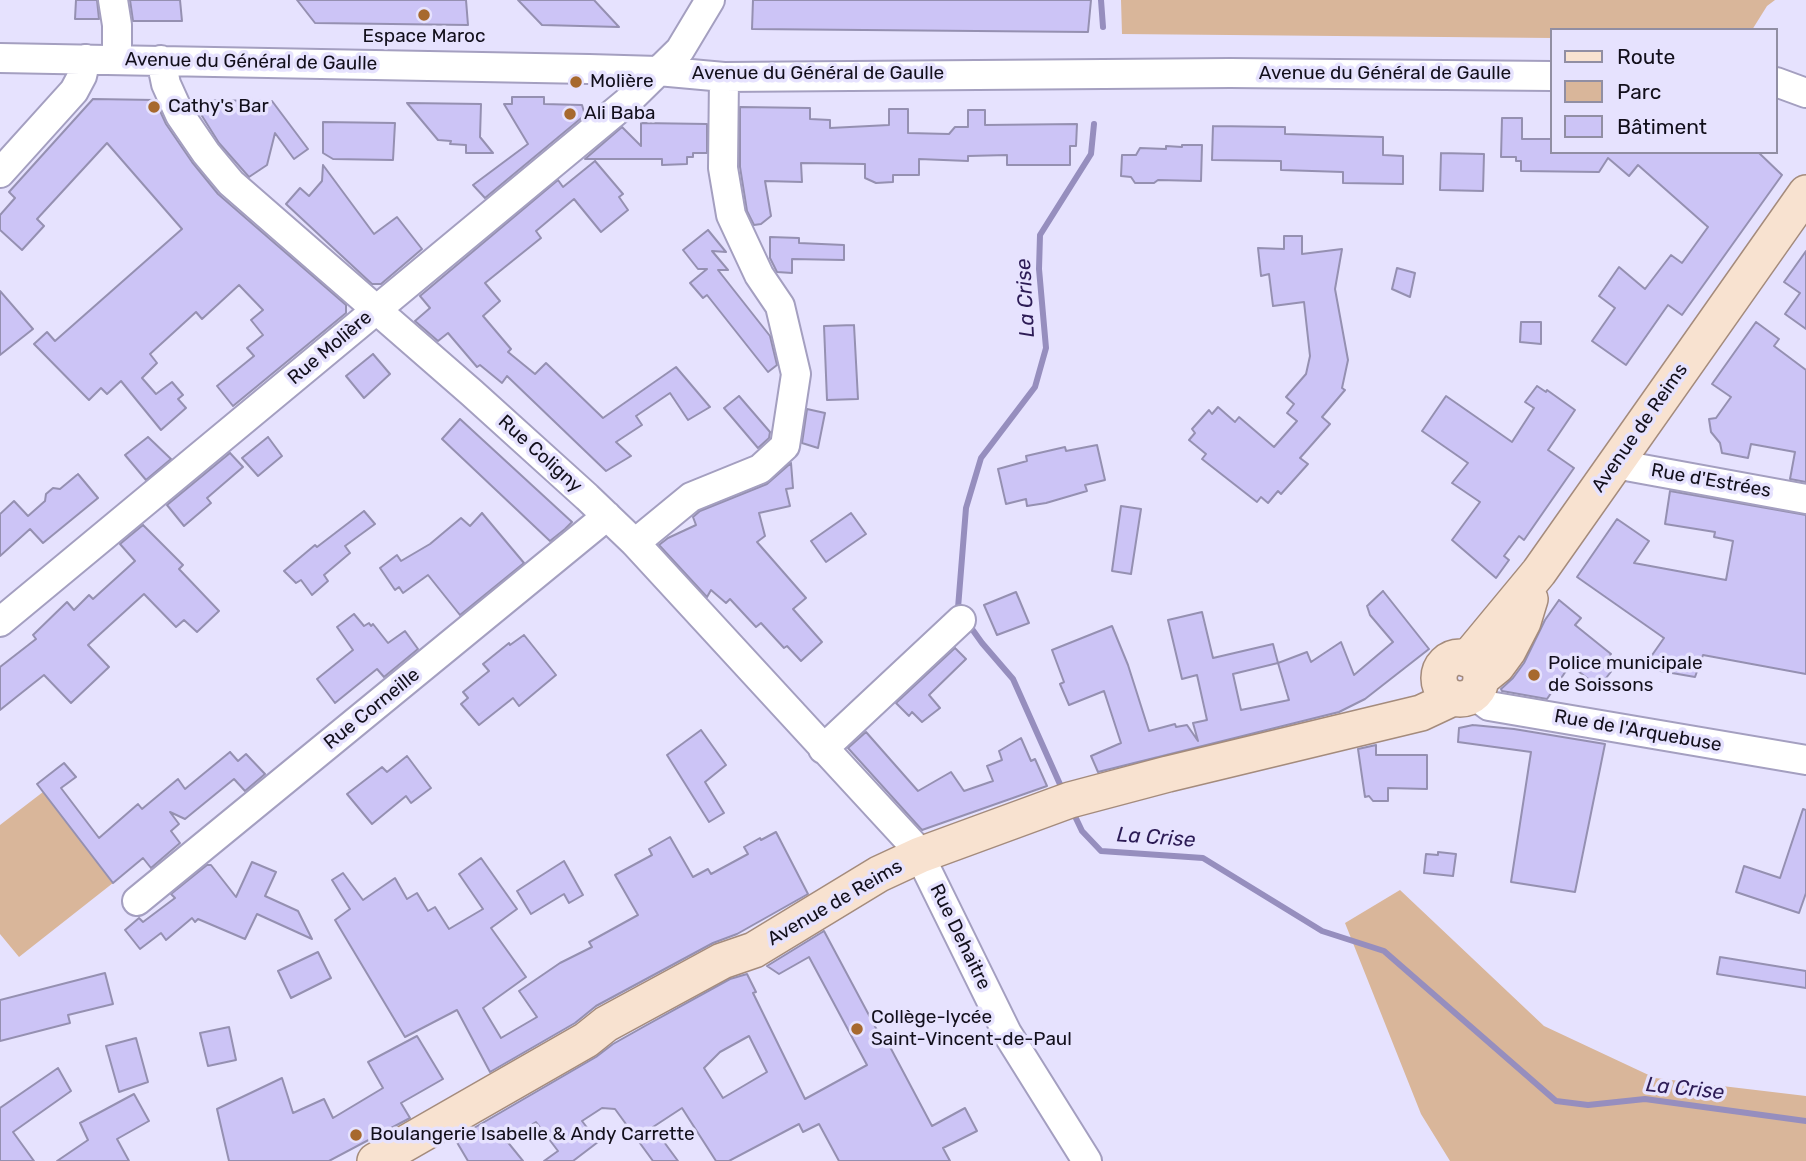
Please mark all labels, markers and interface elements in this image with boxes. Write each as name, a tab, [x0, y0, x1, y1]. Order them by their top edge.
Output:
marker: Espace Maroc	[416, 7, 432, 23]
place label: Espace Maroc	[363, 26, 485, 48]
legend	[1550, 28, 1778, 154]
text: Route	[1617, 44, 1675, 69]
street label: Avenue du Général de Gaulle	[125, 48, 377, 76]
street label: Avenue du Général de Gaulle	[692, 63, 944, 85]
street label: Avenue du Général de Gaulle	[1259, 63, 1511, 85]
place label: Molière	[590, 71, 654, 93]
marker: Molière	[568, 74, 584, 90]
text: Parc	[1617, 79, 1661, 104]
place label: Cathy's Bar	[168, 96, 269, 118]
marker: Cathy's Bar	[146, 99, 162, 115]
place label: Ali Baba	[584, 103, 656, 125]
marker: Ali Baba	[562, 106, 578, 122]
text: Bâtiment	[1617, 114, 1707, 139]
water label: La Crise	[1011, 258, 1041, 338]
street label: Rue Molière	[283, 306, 377, 390]
street label: Avenue de Reims	[1587, 359, 1693, 497]
street label: Rue Coligny	[493, 410, 587, 498]
street label: Rue d'Estrées	[1649, 459, 1773, 503]
place label: Police municipale de Soissons	[1548, 653, 1703, 697]
street label: Rue Corneille	[320, 663, 424, 755]
marker: Police municipale de Soissons	[1526, 667, 1542, 683]
street label: Rue de l'Arquebuse	[1553, 705, 1723, 757]
water label: La Crise	[1116, 823, 1196, 853]
street label: Avenue de Reims	[764, 855, 906, 951]
street label: Rue Dehaitre	[925, 880, 995, 994]
place label: Collège-lycée Saint-Vincent-de-Paul	[871, 1007, 1072, 1051]
marker: Collège-lycée Saint-Vincent-de-Paul	[849, 1021, 865, 1037]
water label: La Crise	[1645, 1072, 1725, 1106]
place label: Boulangerie Isabelle & Andy Carrette	[370, 1124, 695, 1146]
marker: Boulangerie Isabelle & Andy Carrette	[348, 1127, 364, 1143]

